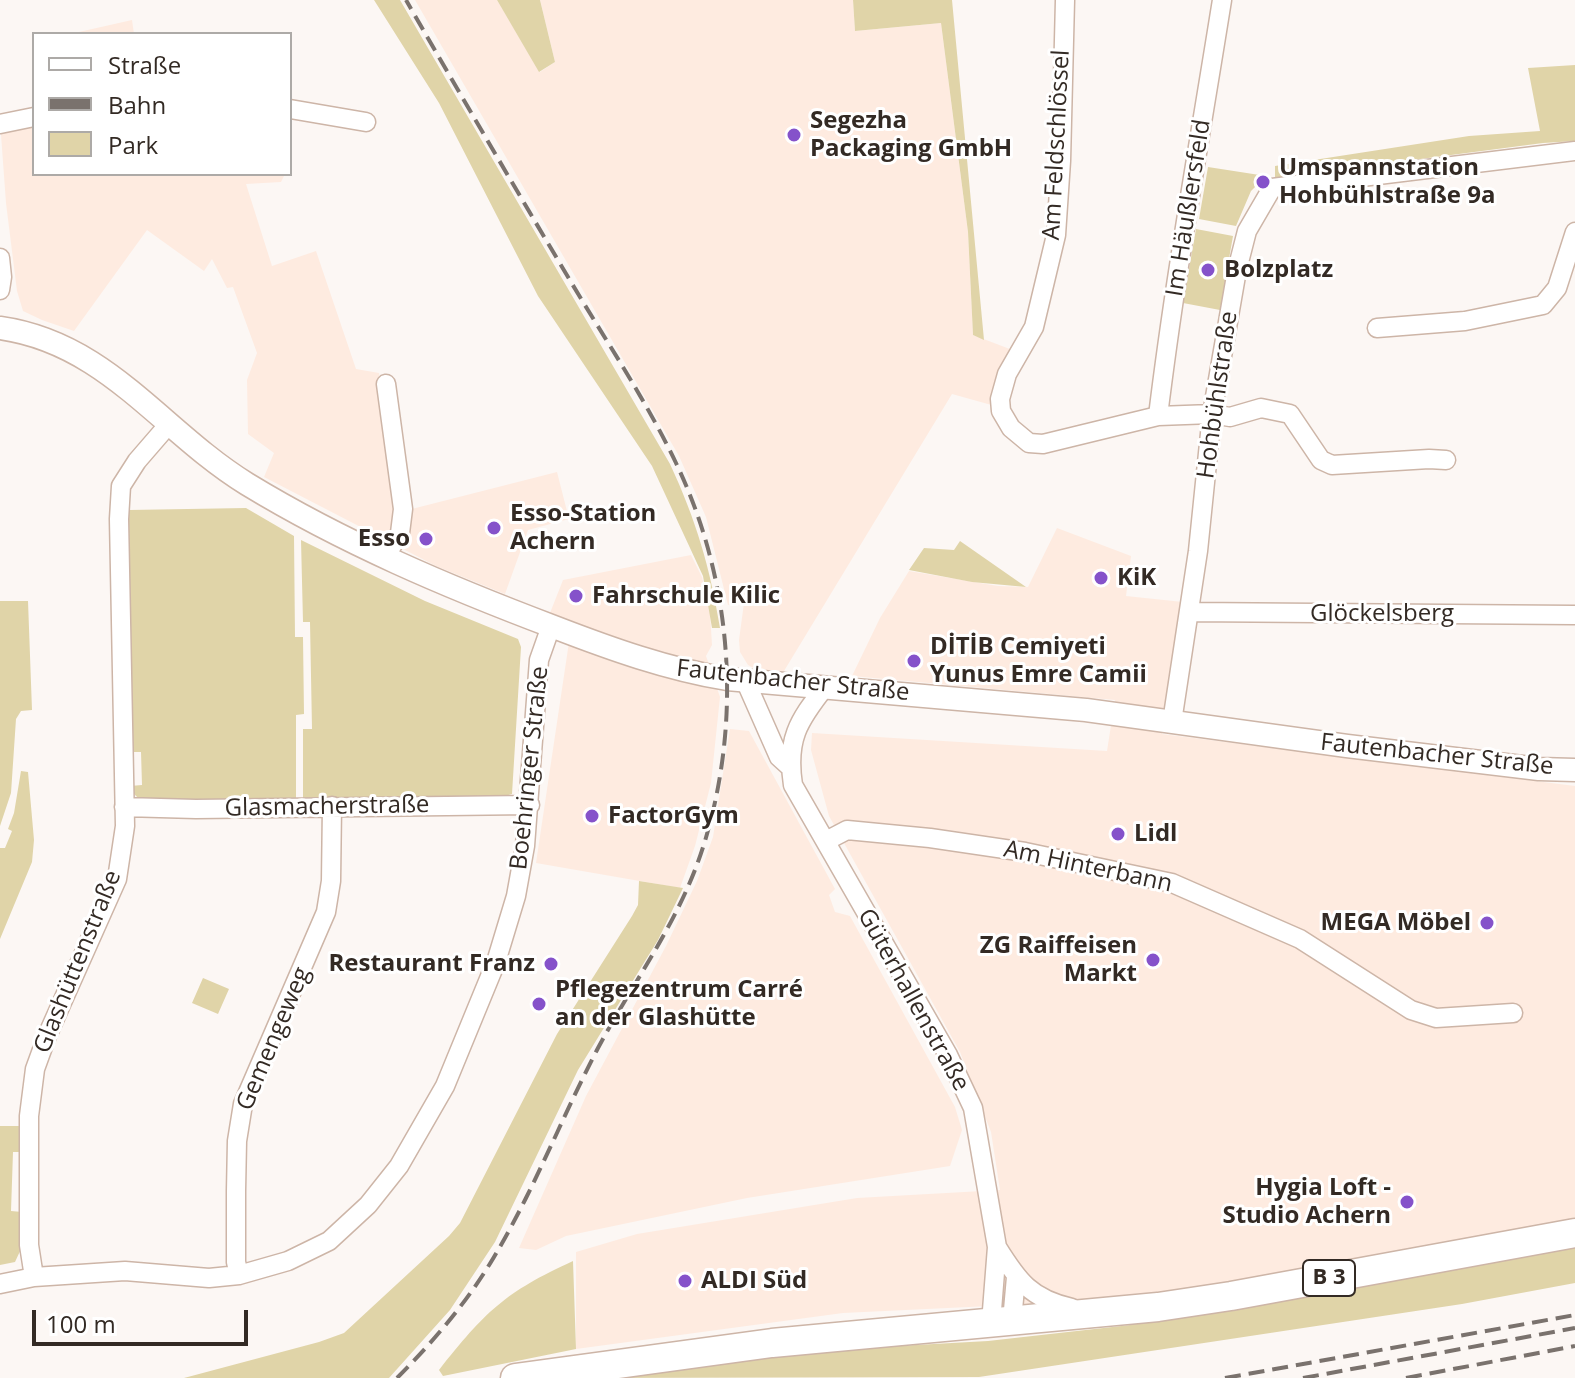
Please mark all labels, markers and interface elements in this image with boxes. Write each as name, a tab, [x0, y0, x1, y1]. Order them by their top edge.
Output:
legend	[32, 32, 292, 176]
text: Straße	[108, 48, 181, 81]
street label: Am Feldschlössel	[1038, 49, 1076, 241]
text: Bahn	[108, 88, 166, 121]
place label: Segezha Packaging GmbH	[810, 107, 1012, 163]
street label: Im Häußlersfeld	[1161, 117, 1217, 299]
marker: Segezha Packaging GmbH	[785, 126, 803, 144]
text: Park	[108, 128, 158, 161]
place label: Umspannstation Hohbühlstraße 9a	[1279, 154, 1495, 210]
marker: Umspannstation Hohbühlstraße 9a	[1254, 173, 1272, 191]
place label: Bolzplatz	[1224, 256, 1333, 284]
marker: Bolzplatz	[1199, 261, 1217, 279]
street label: Hohbühlstraße	[1192, 310, 1244, 480]
place label: Esso-Station Achern	[510, 500, 656, 556]
marker: Esso-Station Achern	[485, 519, 503, 537]
place label: Esso	[358, 525, 410, 553]
marker: Esso	[417, 530, 435, 548]
place label: KiK	[1117, 564, 1156, 592]
marker: KiK	[1092, 569, 1110, 587]
place label: Fahrschule Kilic	[592, 582, 780, 610]
marker: Fahrschule Kilic	[567, 587, 585, 605]
street label: Glöckelsberg	[1310, 600, 1454, 628]
place label: DİTİB Cemiyeti Yunus Emre Camii	[930, 633, 1147, 689]
marker: DİTİB Cemiyeti Yunus Emre Camii	[905, 652, 923, 670]
street label: Fautenbacher Straße	[675, 654, 911, 708]
street label: Boehringer Straße	[505, 665, 555, 871]
street label: Fautenbacher Straße	[1319, 728, 1555, 782]
street label: Glasmacherstraße	[224, 791, 430, 823]
place label: FactorGym	[608, 802, 739, 830]
marker: FactorGym	[583, 807, 601, 825]
place label: Lidl	[1134, 820, 1177, 848]
marker: Lidl	[1109, 825, 1127, 843]
street label: Am Hinterbann	[1001, 835, 1175, 899]
street label: Glashüttenstraße	[28, 866, 128, 1058]
street label: Güterhallenstraße	[851, 904, 975, 1096]
place label: MEGA Möbel	[1321, 909, 1471, 937]
marker: MEGA Möbel	[1478, 914, 1496, 932]
place label: ZG Raiffeisen Markt	[980, 932, 1137, 988]
place label: Restaurant Franz	[328, 950, 535, 978]
marker: ZG Raiffeisen Markt	[1144, 951, 1162, 969]
marker: Restaurant Franz	[542, 955, 560, 973]
street label: Gemengeweg	[231, 963, 317, 1115]
place label: Pflegezentrum Carré an der Glashütte	[555, 976, 803, 1032]
marker: Pflegezentrum Carré an der Glashütte	[530, 995, 548, 1013]
place label: Hygia Loft - Studio Achern	[1222, 1174, 1391, 1230]
marker: Hygia Loft - Studio Achern	[1398, 1193, 1416, 1211]
road number: B 3	[1303, 1260, 1355, 1296]
place label: ALDI Süd	[701, 1267, 807, 1295]
marker: ALDI Süd	[676, 1272, 694, 1290]
scale bar	[36, 1294, 252, 1344]
text: 100 m	[46, 1307, 116, 1340]

